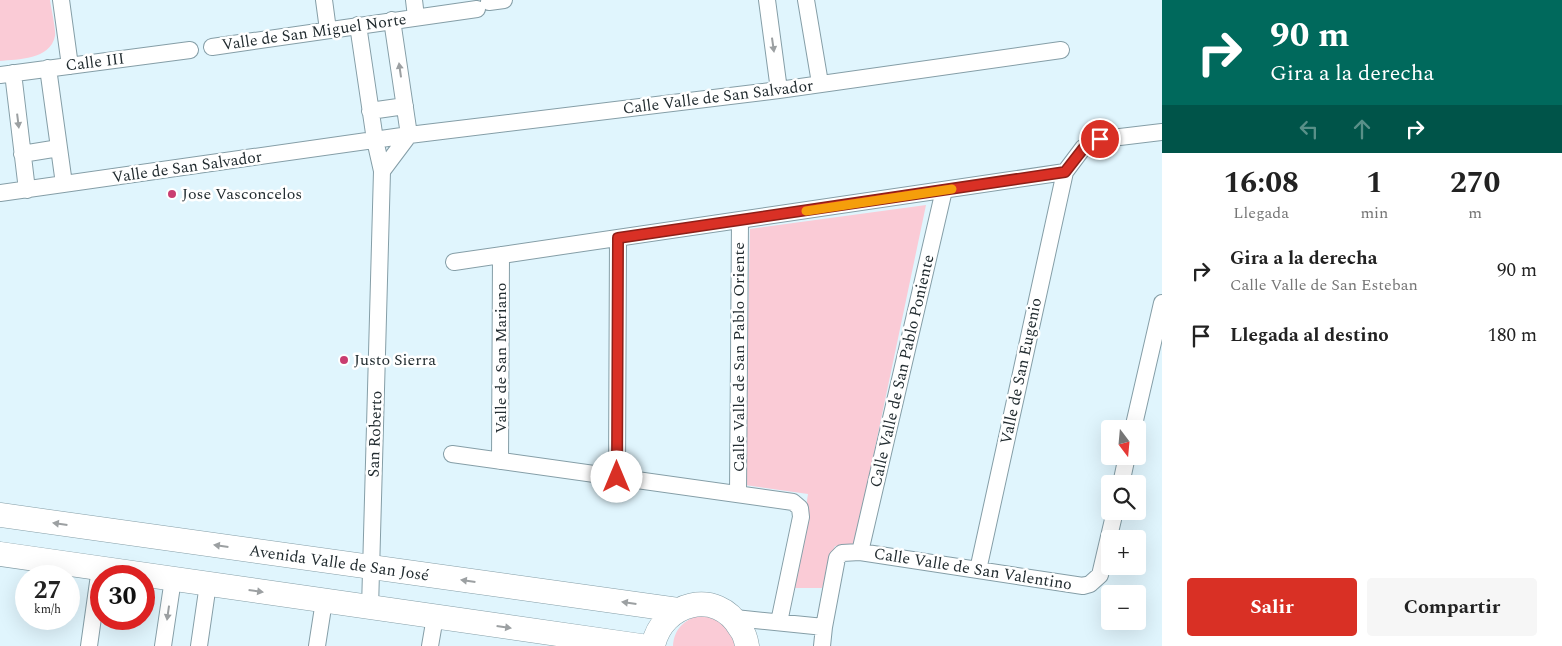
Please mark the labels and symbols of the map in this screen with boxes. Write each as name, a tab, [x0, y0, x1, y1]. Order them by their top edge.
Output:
street label: Valle de San Miguel Norte	[220, 7, 408, 57]
one-way arrow	[769, 37, 777, 53]
street label: Calle III	[64, 46, 126, 78]
one-way arrow	[395, 61, 403, 77]
street label: Calle Valle de San Salvador	[621, 73, 815, 121]
one-way arrow	[15, 114, 23, 130]
pin	[1079, 118, 1121, 160]
street label: Valle de San Salvador	[110, 145, 264, 189]
place label: Jose Vasconcelos	[182, 182, 302, 206]
marker: Jose Vasconcelos	[166, 188, 178, 200]
street label: Calle Valle de San Pablo Oriente	[727, 242, 751, 472]
street label: Calle Valle de San Pablo Poniente	[864, 252, 940, 490]
street label: Valle de San Mariano	[489, 283, 513, 433]
street label: Valle de San Eugenio	[994, 296, 1048, 446]
place label: Justo Sierra	[354, 348, 436, 372]
marker: Justo Sierra	[338, 354, 350, 366]
street label: San Roberto	[361, 390, 389, 478]
north arrow	[1101, 420, 1146, 465]
position arrow	[590, 450, 642, 502]
one-way arrow	[52, 519, 68, 527]
street label: Avenida Valle de San José	[247, 538, 431, 588]
street label: Calle Valle de San Valentino	[872, 541, 1074, 597]
one-way arrow	[213, 542, 229, 550]
speed limit sign: 30	[90, 565, 155, 630]
one-way arrow	[460, 577, 476, 585]
one-way arrow	[248, 587, 264, 595]
one-way arrow	[621, 599, 637, 607]
one-way arrow	[164, 605, 172, 621]
one-way arrow	[496, 623, 512, 631]

